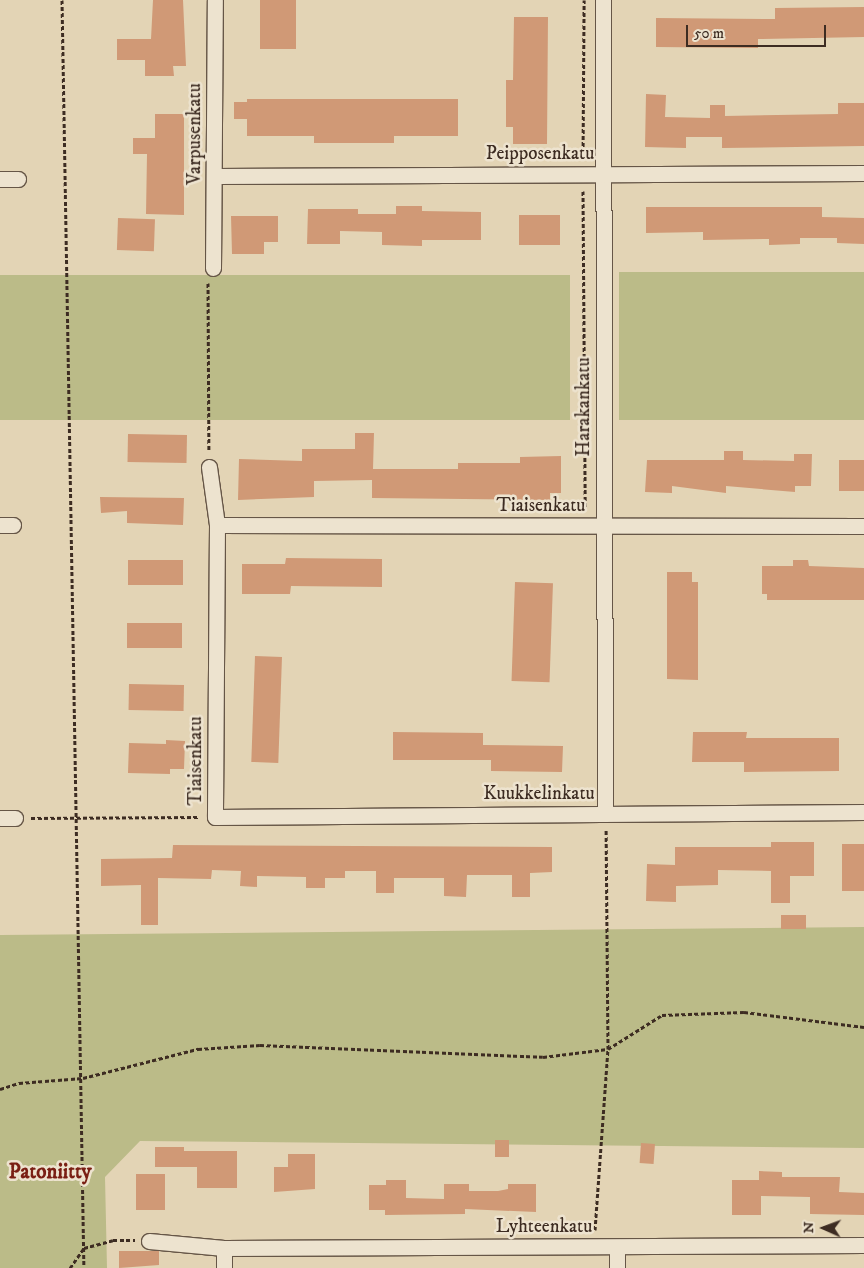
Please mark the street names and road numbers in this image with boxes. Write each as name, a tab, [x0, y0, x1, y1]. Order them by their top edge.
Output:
street label: Varpusenkatu	[184, 83, 206, 185]
street label: Peipposenkatu	[486, 143, 594, 165]
street label: Harakankatu	[573, 357, 595, 457]
street label: Tiaisenkatu	[496, 495, 586, 517]
street label: Tiaisenkatu	[185, 716, 207, 806]
street label: Kuukkelinkatu	[483, 783, 595, 805]
street label: Lyhteenkatu	[496, 1216, 592, 1238]

